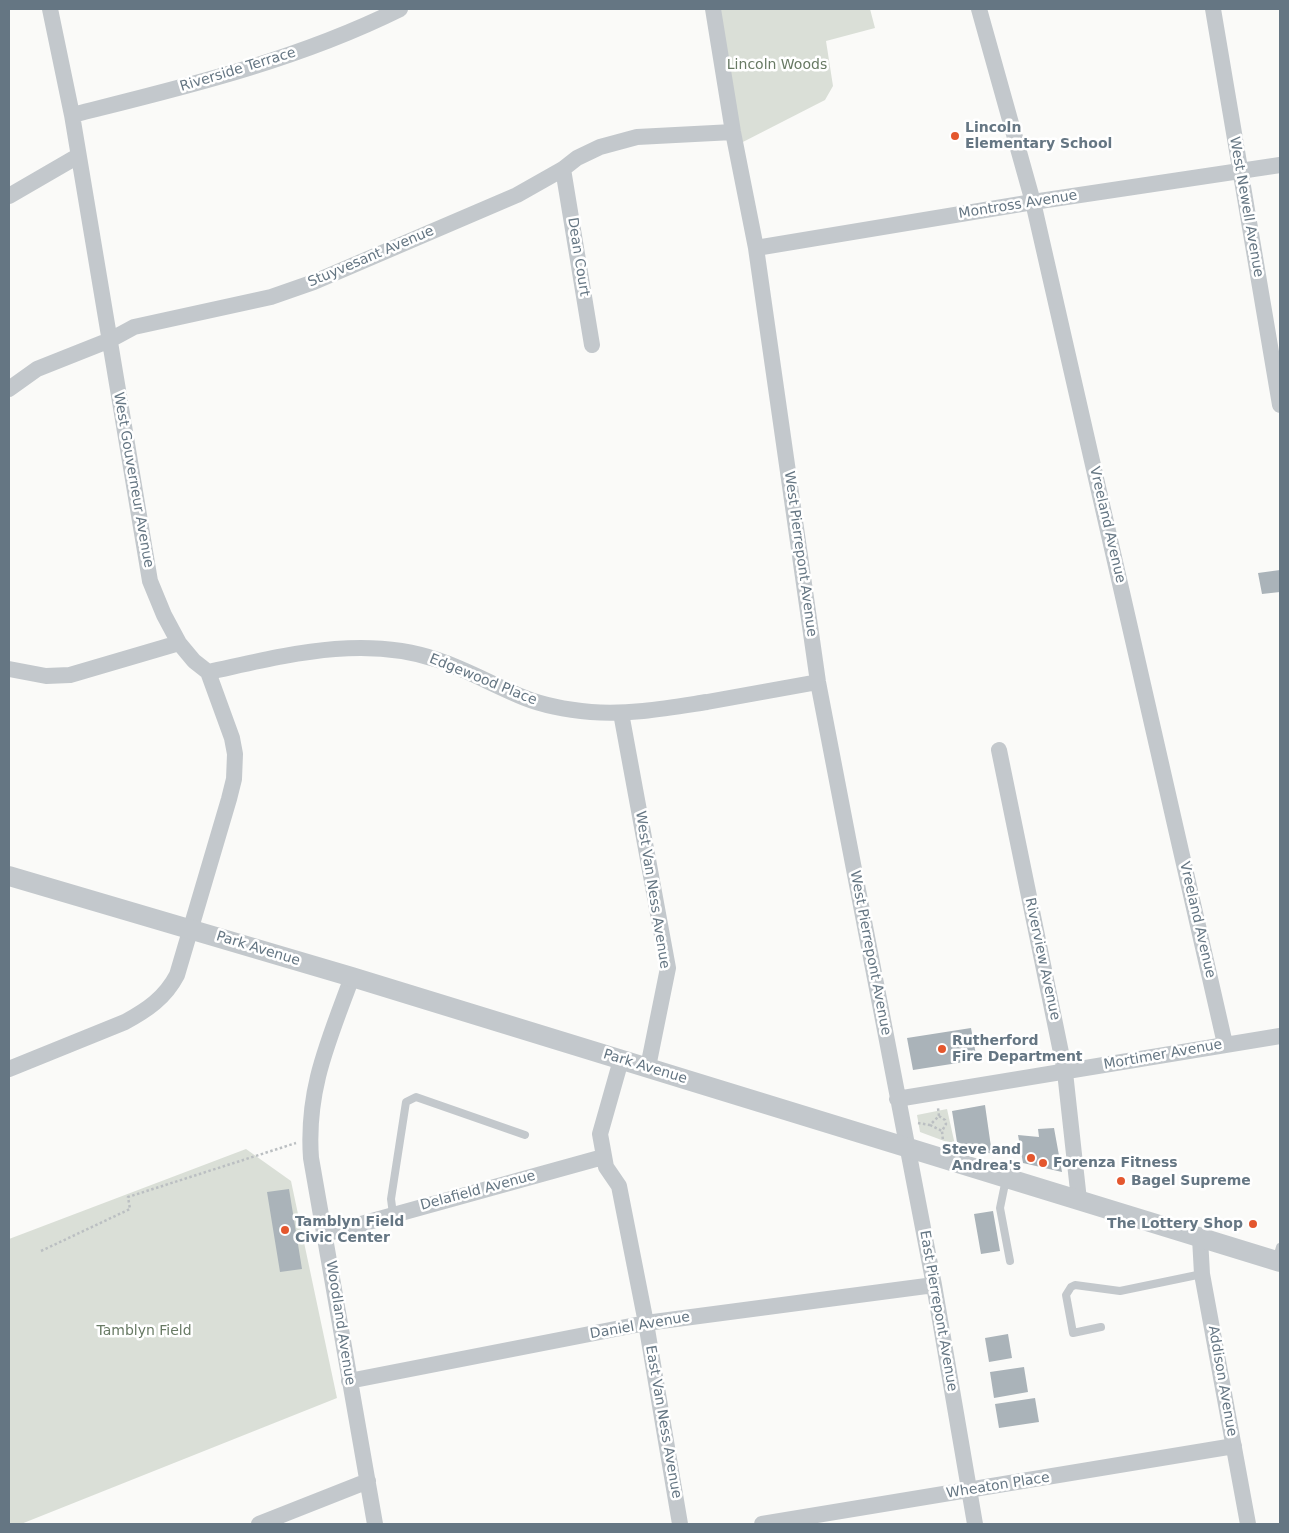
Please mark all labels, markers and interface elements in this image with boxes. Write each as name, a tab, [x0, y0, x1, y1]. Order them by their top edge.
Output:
street label: Riverside Terrace	[178, 44, 298, 96]
park label: Lincoln Woods	[727, 57, 827, 73]
place label: Lincoln Elementary School	[965, 120, 1112, 152]
marker: Lincoln Elementary School	[949, 130, 961, 142]
street label: West Newell Avenue	[1225, 135, 1267, 279]
street label: Montross Avenue	[957, 187, 1079, 223]
street label: Dean Court	[563, 216, 593, 298]
street label: Stuyvesant Avenue	[306, 223, 436, 291]
street label: West Gouverneur Avenue	[109, 391, 157, 569]
street label: Vreeland Avenue	[1085, 465, 1129, 585]
street label: West Pierrepont Avenue	[780, 470, 820, 638]
street label: Edgewood Place	[427, 651, 539, 709]
street label: West Van Ness Avenue	[631, 810, 673, 970]
street label: Vreeland Avenue	[1175, 860, 1219, 980]
street label: West Pierrepont Avenue	[846, 869, 894, 1037]
street label: Riverview Avenue	[1021, 896, 1063, 1022]
street label: Park Avenue	[214, 928, 302, 970]
place label: Rutherford Fire Department	[952, 1033, 1083, 1066]
street label: Mortimer Avenue	[1102, 1036, 1224, 1074]
marker: Rutherford Fire Department	[936, 1043, 948, 1055]
street label: Park Avenue	[601, 1046, 689, 1088]
place label: Steve and Andrea's	[942, 1142, 1021, 1174]
marker: Steve and Andrea's	[1025, 1152, 1037, 1164]
place label: Forenza Fitness	[1053, 1155, 1178, 1171]
marker: Forenza Fitness	[1037, 1157, 1049, 1169]
street label: Delafield Avenue	[419, 1168, 537, 1214]
place label: Bagel Supreme	[1131, 1173, 1251, 1189]
marker: Bagel Supreme	[1115, 1175, 1127, 1187]
place label: Tamblyn Field Civic Center	[295, 1214, 404, 1246]
place label: The Lottery Shop	[1107, 1216, 1243, 1232]
marker: The Lottery Shop	[1247, 1218, 1259, 1230]
marker: Tamblyn Field Civic Center	[279, 1224, 291, 1236]
street label: East Pierrepont Avenue	[916, 1229, 960, 1393]
street label: Woodland Avenue	[322, 1260, 358, 1386]
street label: Daniel Avenue	[589, 1309, 691, 1343]
park label: Tamblyn Field	[96, 1323, 192, 1339]
street label: Addison Avenue	[1204, 1324, 1240, 1438]
street label: East Van Ness Avenue	[641, 1344, 685, 1500]
street label: Wheaton Place	[945, 1470, 1051, 1502]

